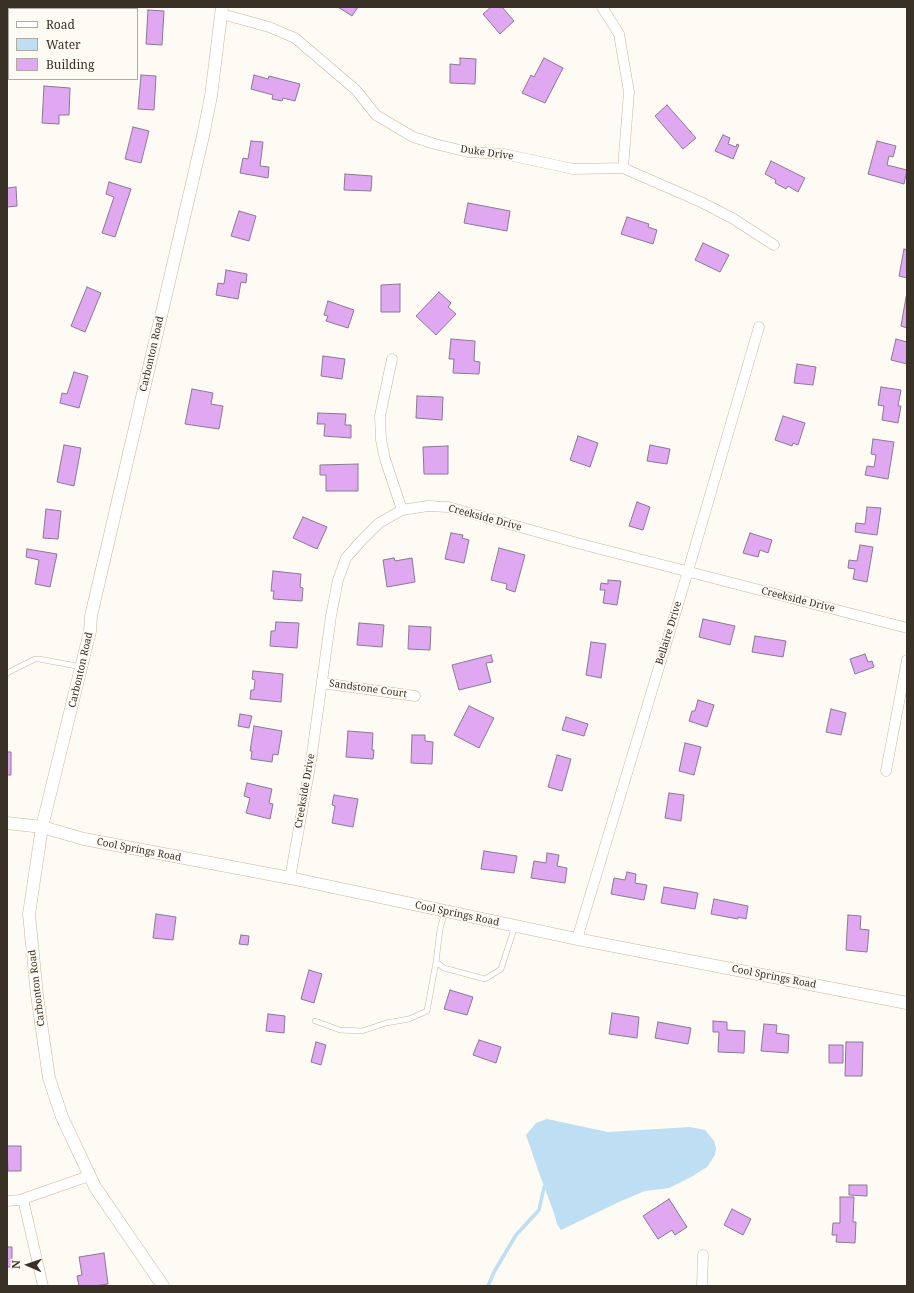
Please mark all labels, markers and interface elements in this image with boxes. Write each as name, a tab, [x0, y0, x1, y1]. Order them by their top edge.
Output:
legend	[8, 8, 138, 80]
text: Road	[46, 16, 75, 33]
text: Water	[46, 36, 81, 53]
text: Building	[46, 56, 94, 73]
street label: Duke Drive	[460, 143, 514, 163]
street label: Carbonton Road	[137, 315, 167, 393]
street label: Creekside Drive	[447, 502, 523, 534]
street label: Creekside Drive	[760, 585, 836, 615]
street label: Bellaire Drive	[654, 600, 684, 666]
street label: Carbonton Road	[66, 631, 96, 709]
street label: Sandstone Court	[328, 678, 408, 700]
street label: Creekside Drive	[293, 753, 317, 829]
street label: Cool Springs Road	[96, 836, 182, 864]
street label: Cool Springs Road	[414, 899, 500, 929]
street label: Carbonton Road	[26, 949, 48, 1027]
street label: Cool Springs Road	[731, 963, 817, 991]
north arrow	[8, 1245, 48, 1285]
text: N	[8, 1260, 23, 1269]

